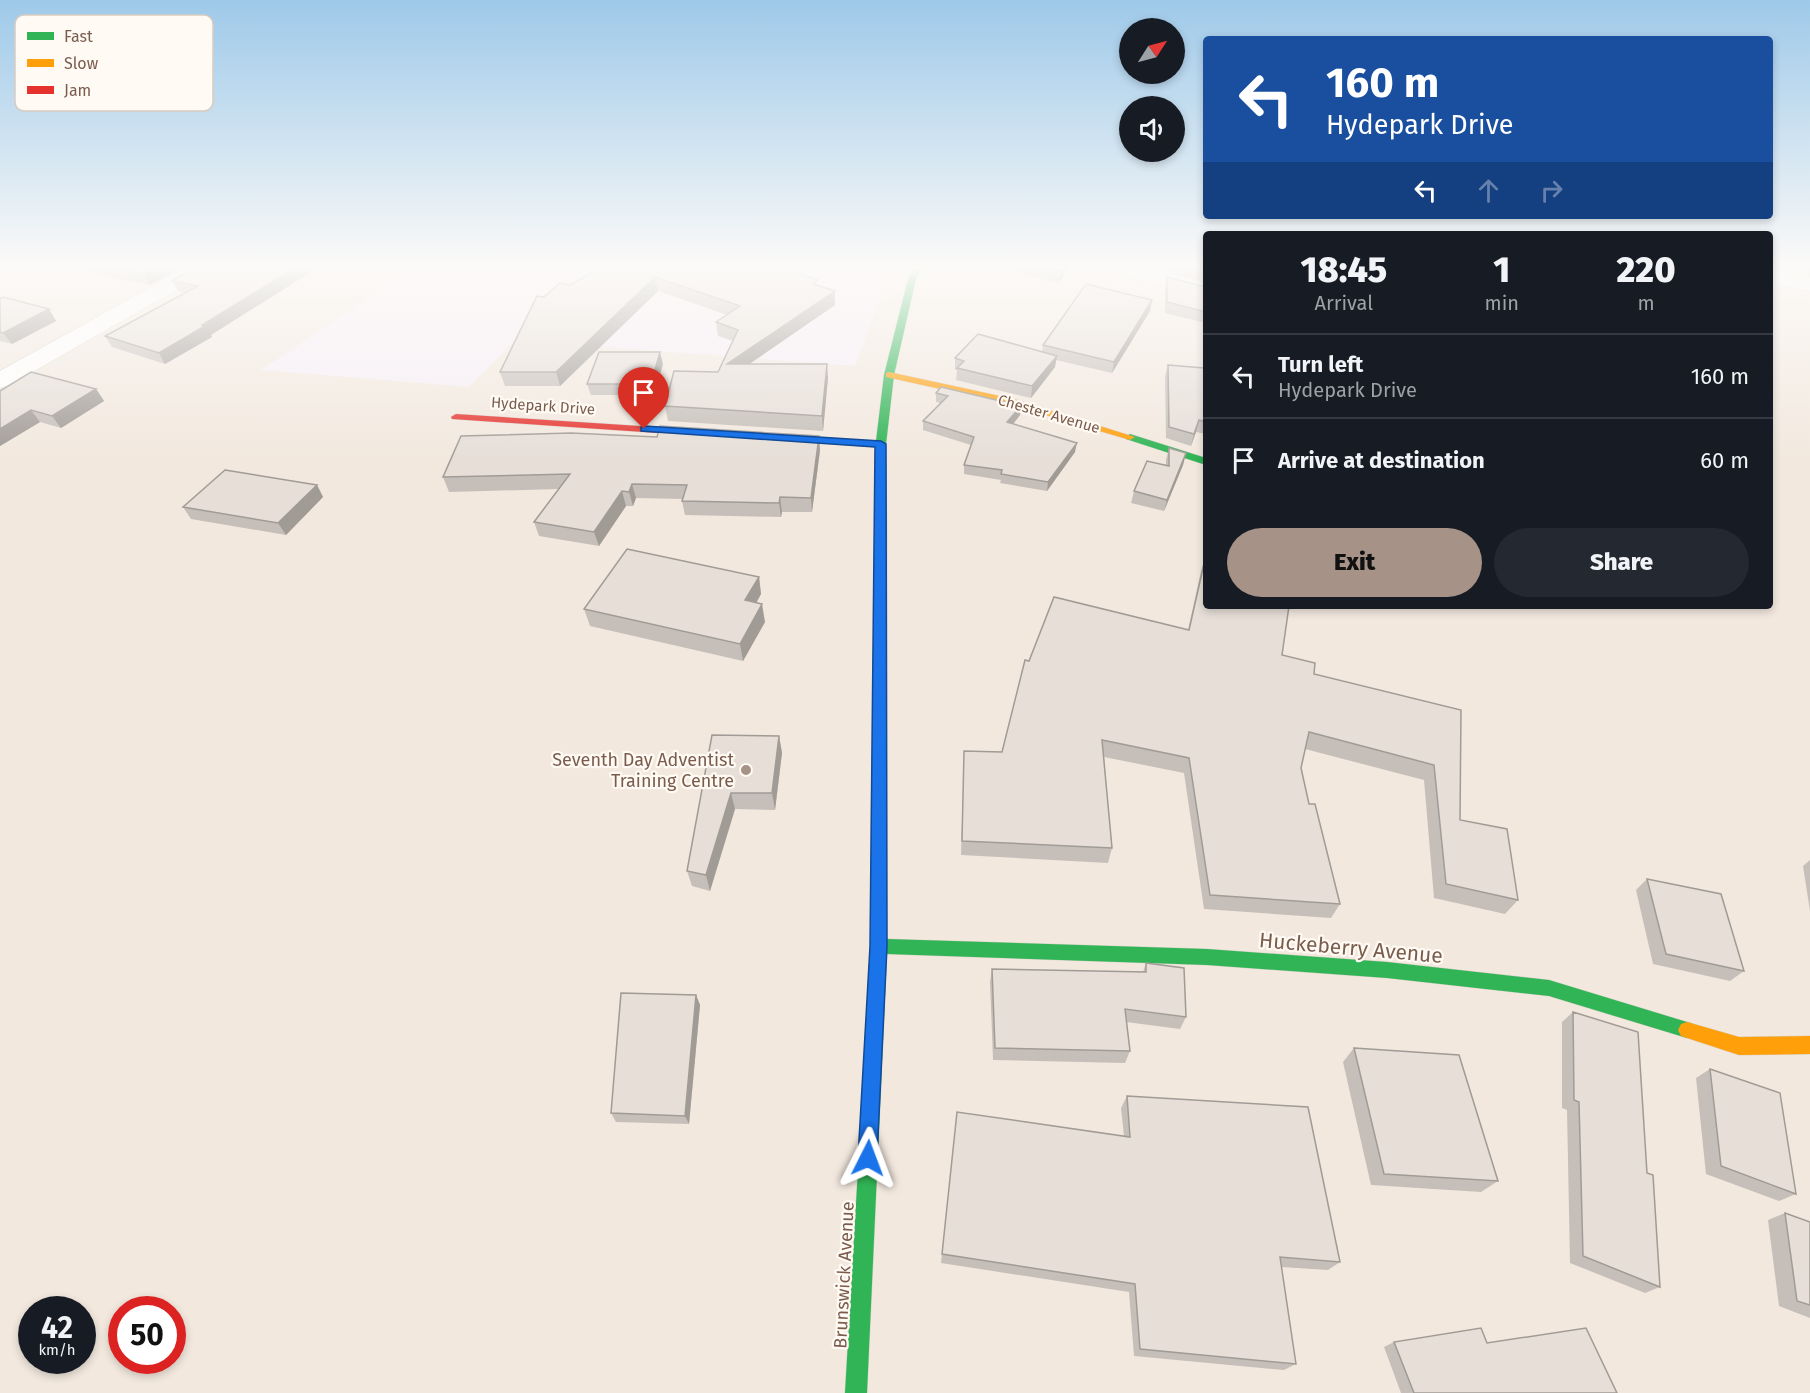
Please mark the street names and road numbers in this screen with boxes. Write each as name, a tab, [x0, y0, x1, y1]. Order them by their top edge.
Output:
street label: Chester Avenue	[996, 391, 1102, 437]
street label: Hydepark Drive	[490, 393, 596, 419]
street label: Huckeberry Avenue	[1258, 927, 1444, 969]
street label: Brunswick Avenue	[829, 1201, 859, 1349]

